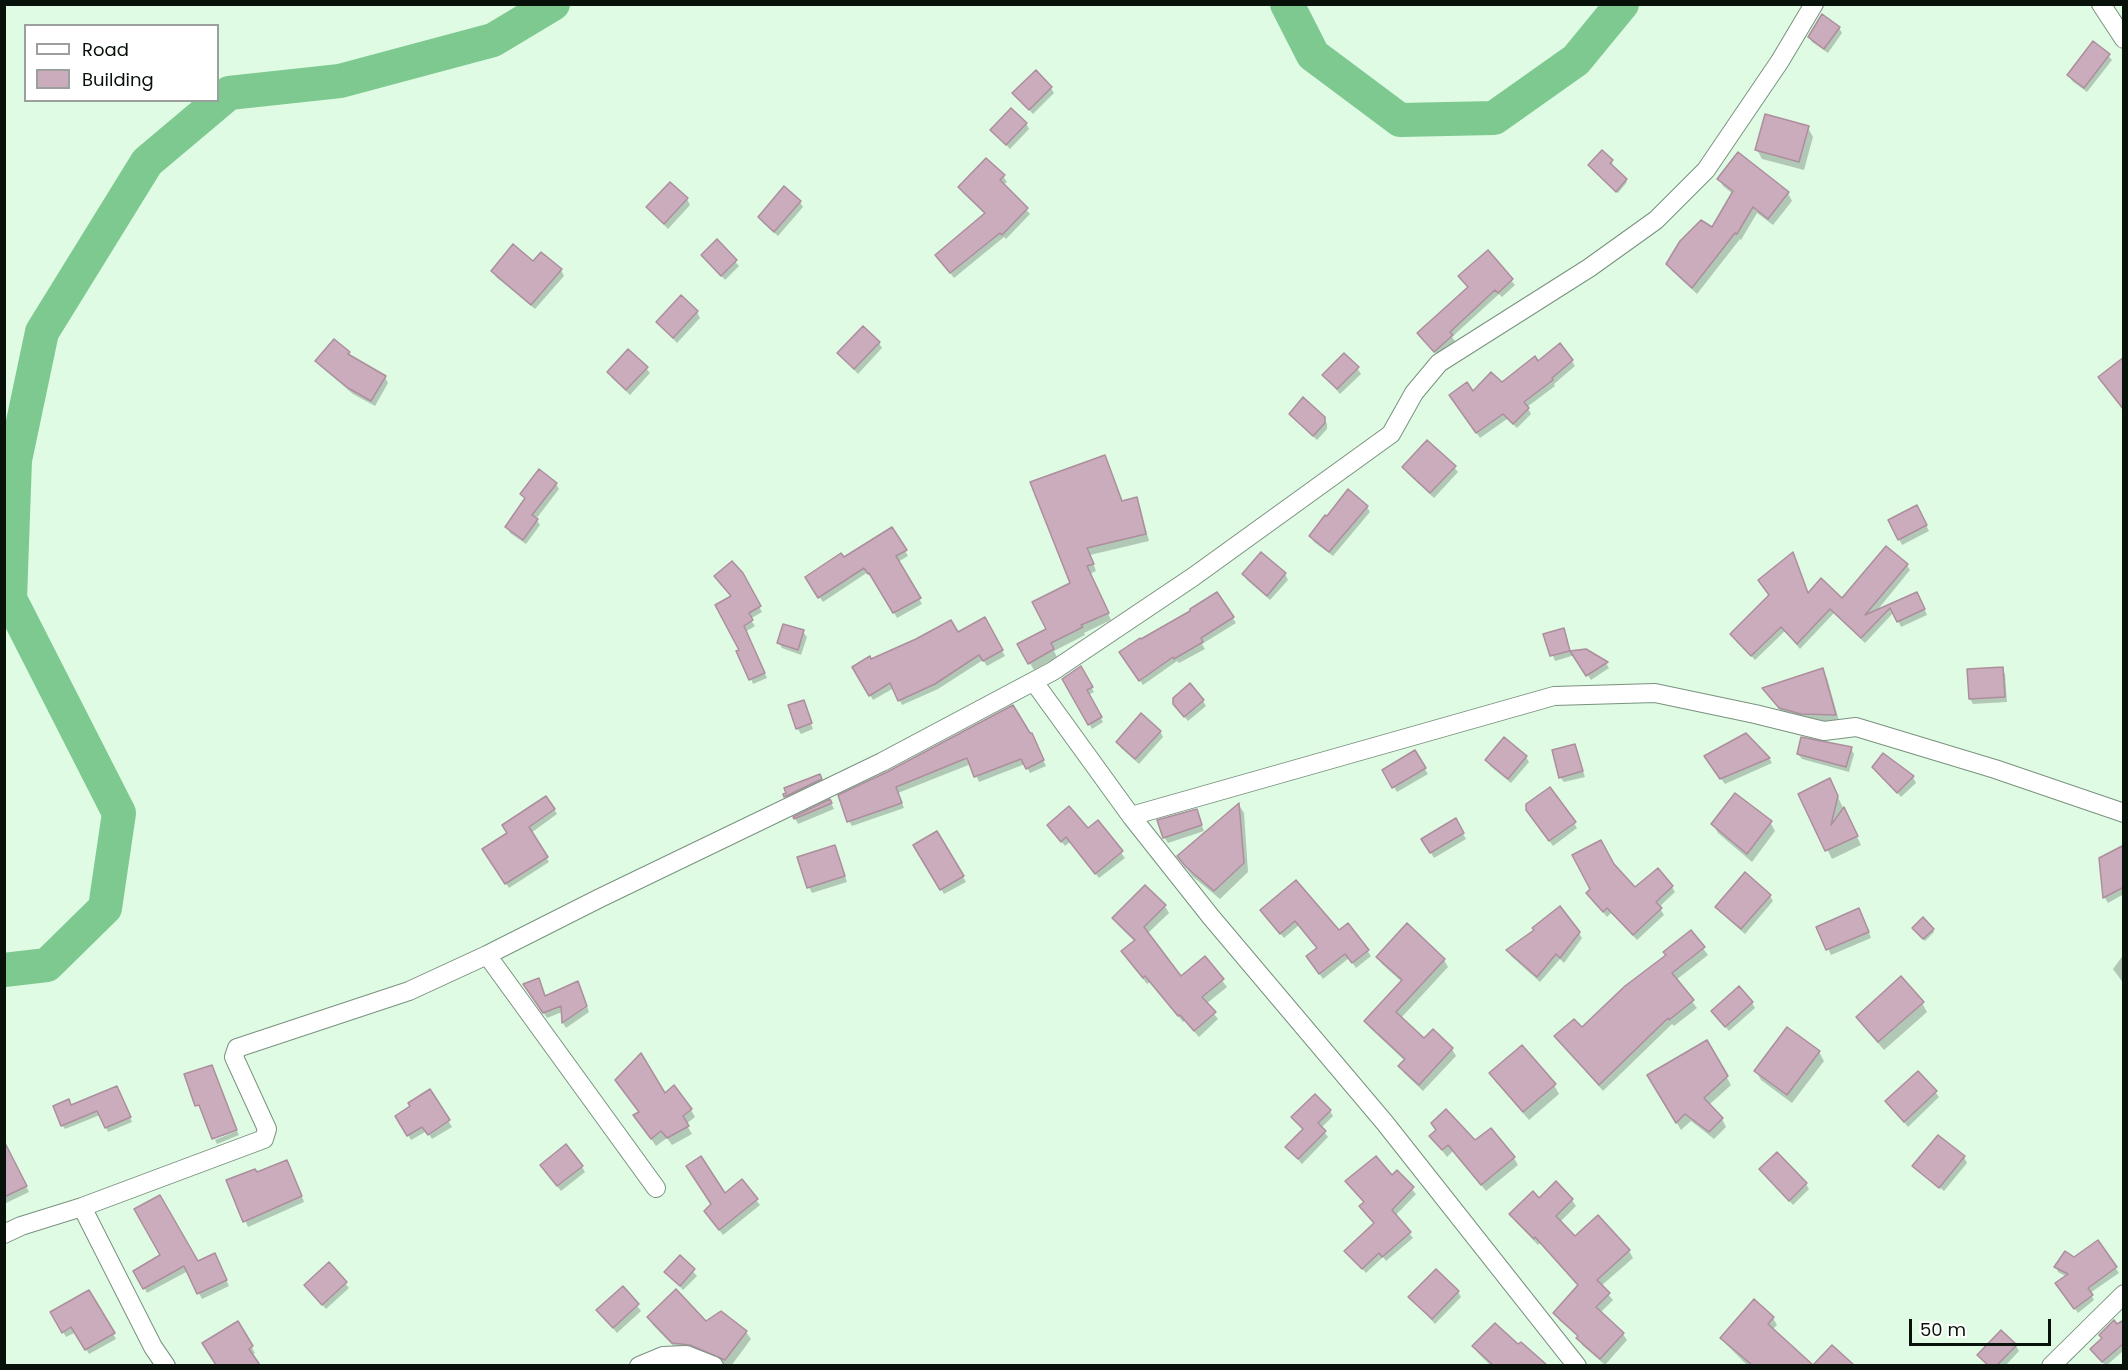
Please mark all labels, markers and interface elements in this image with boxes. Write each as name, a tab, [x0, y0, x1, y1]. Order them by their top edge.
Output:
legend	[24, 24, 219, 102]
text: Road	[82, 37, 129, 62]
text: Building	[82, 67, 154, 92]
scale bar	[1912, 1307, 2054, 1345]
text: 50 m	[1920, 1317, 1966, 1342]

